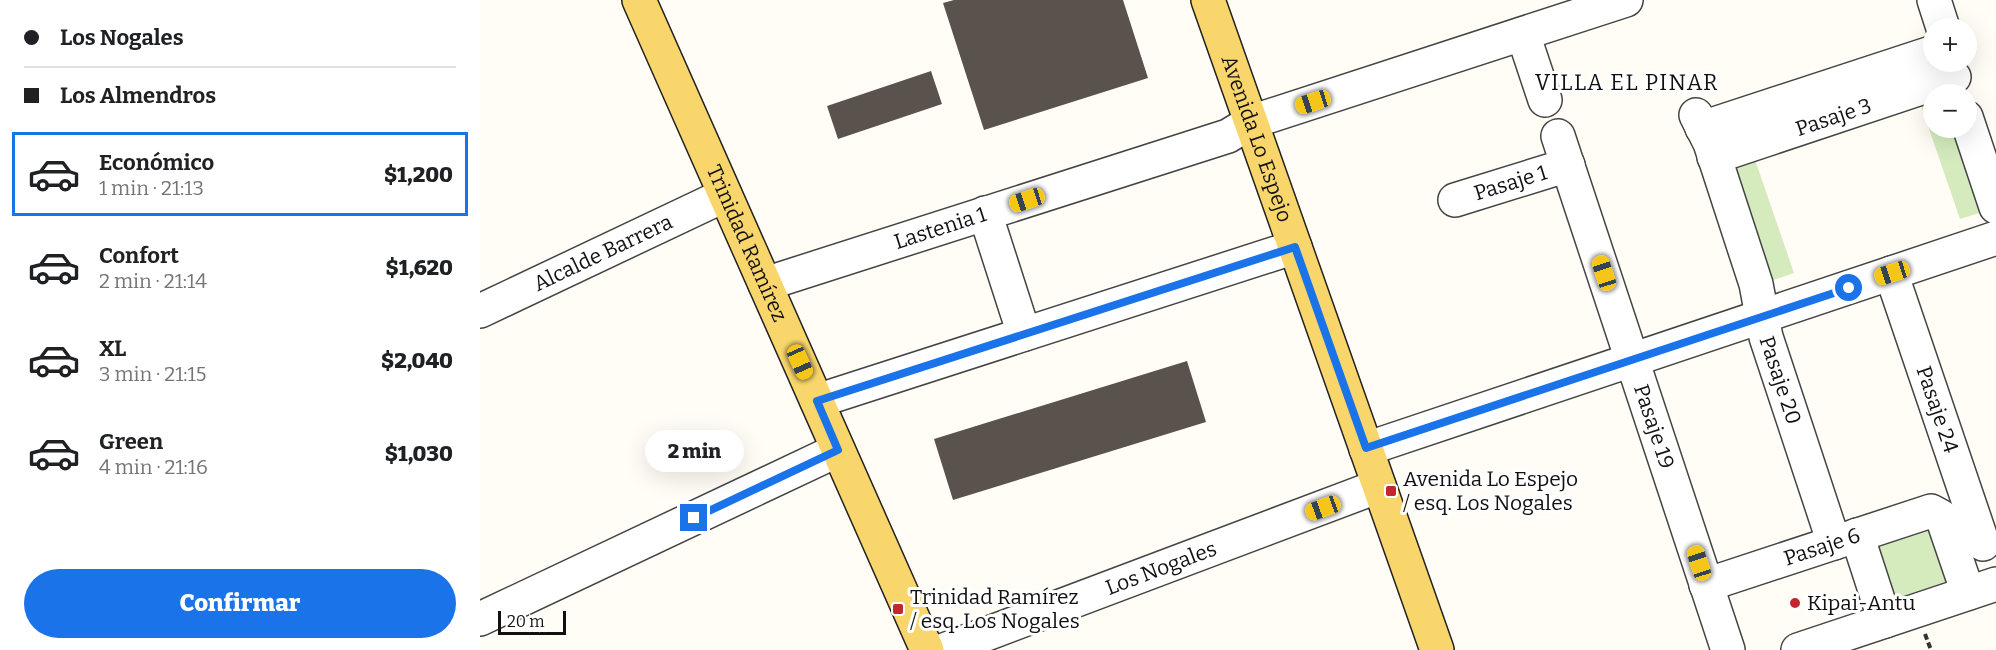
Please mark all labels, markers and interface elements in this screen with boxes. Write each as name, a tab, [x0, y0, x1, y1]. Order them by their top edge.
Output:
map controls	[1923, 18, 1977, 138]
button: +	[1923, 18, 1977, 72]
text: Los Nogales	[60, 24, 184, 51]
street label: Avenida Lo Espejo	[1215, 52, 1298, 226]
district label: VILLA EL PINAR	[1535, 69, 1719, 96]
text: Los Almendros	[60, 82, 216, 109]
button: −	[1923, 84, 1977, 138]
car	[1293, 88, 1333, 116]
street label: Pasaje 3	[1792, 92, 1875, 142]
icon: car	[27, 147, 81, 201]
text: Económico	[99, 149, 214, 176]
street label: Pasaje 1	[1471, 159, 1551, 206]
text: $1,200	[384, 161, 453, 188]
street label: Trinidad Ramírez	[701, 161, 793, 326]
text: 1 min · 21:13	[99, 176, 204, 200]
car	[1007, 186, 1047, 214]
street label: Lastenia 1	[891, 201, 990, 255]
street label: Alcalde Barrera	[529, 209, 677, 297]
icon: car	[27, 240, 81, 294]
text: Confort	[99, 242, 179, 269]
car	[1590, 253, 1618, 293]
text: $1,620	[386, 254, 453, 281]
car	[1872, 259, 1912, 287]
text: 2 min · 21:14	[99, 269, 207, 293]
route start	[1835, 274, 1862, 301]
icon: car	[27, 333, 81, 387]
street label: Pasaje 20	[1754, 333, 1807, 428]
text: XL	[99, 335, 126, 362]
car	[784, 342, 816, 382]
text: $2,040	[381, 347, 453, 374]
text: 3 min · 21:15	[99, 362, 206, 386]
street label: Pasaje 24	[1910, 362, 1964, 456]
street label: Pasaje 19	[1628, 381, 1680, 472]
icon: car	[27, 426, 81, 480]
text: Green	[99, 428, 163, 455]
callout: 2 min	[644, 431, 744, 473]
text: 2 min	[668, 439, 721, 463]
text: $1,030	[385, 440, 453, 467]
text: 4 min · 21:16	[99, 455, 208, 479]
place label: Avenida Lo Espejo / esq. Los Nogales	[1403, 466, 1578, 516]
marker: Avenida Lo Espejo / esq. Los Nogales	[1384, 484, 1398, 498]
car	[1303, 493, 1343, 523]
route end	[680, 504, 707, 531]
street label: Pasaje 6	[1780, 522, 1863, 572]
street label: Los Nogales	[1102, 535, 1220, 601]
car	[1685, 543, 1713, 583]
button: Confirmar	[24, 569, 456, 638]
place label: Trinidad Ramírez / esq. Los Nogales	[910, 584, 1080, 634]
place label: Kipai-Antu	[1807, 590, 1915, 616]
marker: Kipai-Antu	[1788, 596, 1802, 610]
marker: Trinidad Ramírez / esq. Los Nogales	[891, 602, 905, 616]
scale bar	[498, 608, 566, 636]
text: 20 m	[507, 612, 544, 631]

